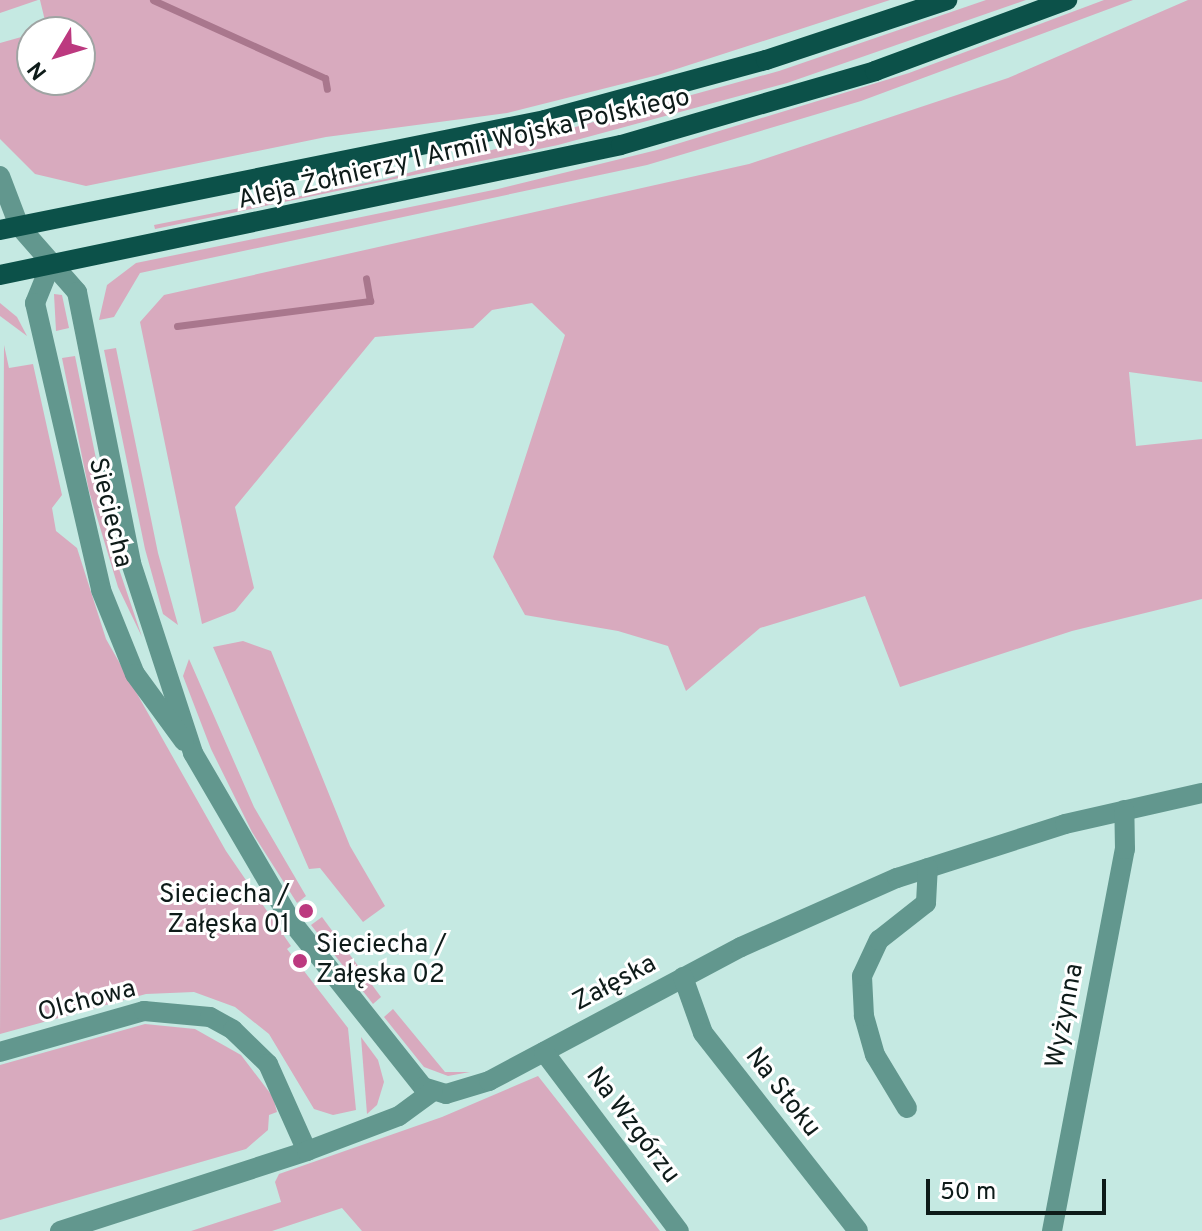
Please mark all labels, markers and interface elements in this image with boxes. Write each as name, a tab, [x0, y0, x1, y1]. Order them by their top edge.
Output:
north arrow	[16, 16, 96, 96]
text: N	[23, 55, 54, 84]
street label: Aleja Żołnierzy I Armii Wojska Polskiego	[234, 83, 694, 217]
street label: Sieciecha	[80, 455, 138, 571]
place label: Sieciecha / Załęska 01	[159, 880, 290, 942]
marker: Sieciecha / Załęska 01	[297, 902, 315, 920]
place label: Sieciecha / Załęska 02	[316, 930, 447, 992]
street label: Załęska	[568, 949, 662, 1019]
marker: Sieciecha / Załęska 02	[291, 952, 309, 970]
street label: Wyżynna	[1041, 961, 1091, 1071]
street label: Olchowa	[35, 974, 139, 1030]
street label: Na Stoku	[737, 1042, 827, 1144]
street label: Na Wzgórzu	[578, 1062, 686, 1190]
scale bar	[930, 1163, 1110, 1213]
text: 50 m	[940, 1178, 996, 1208]

